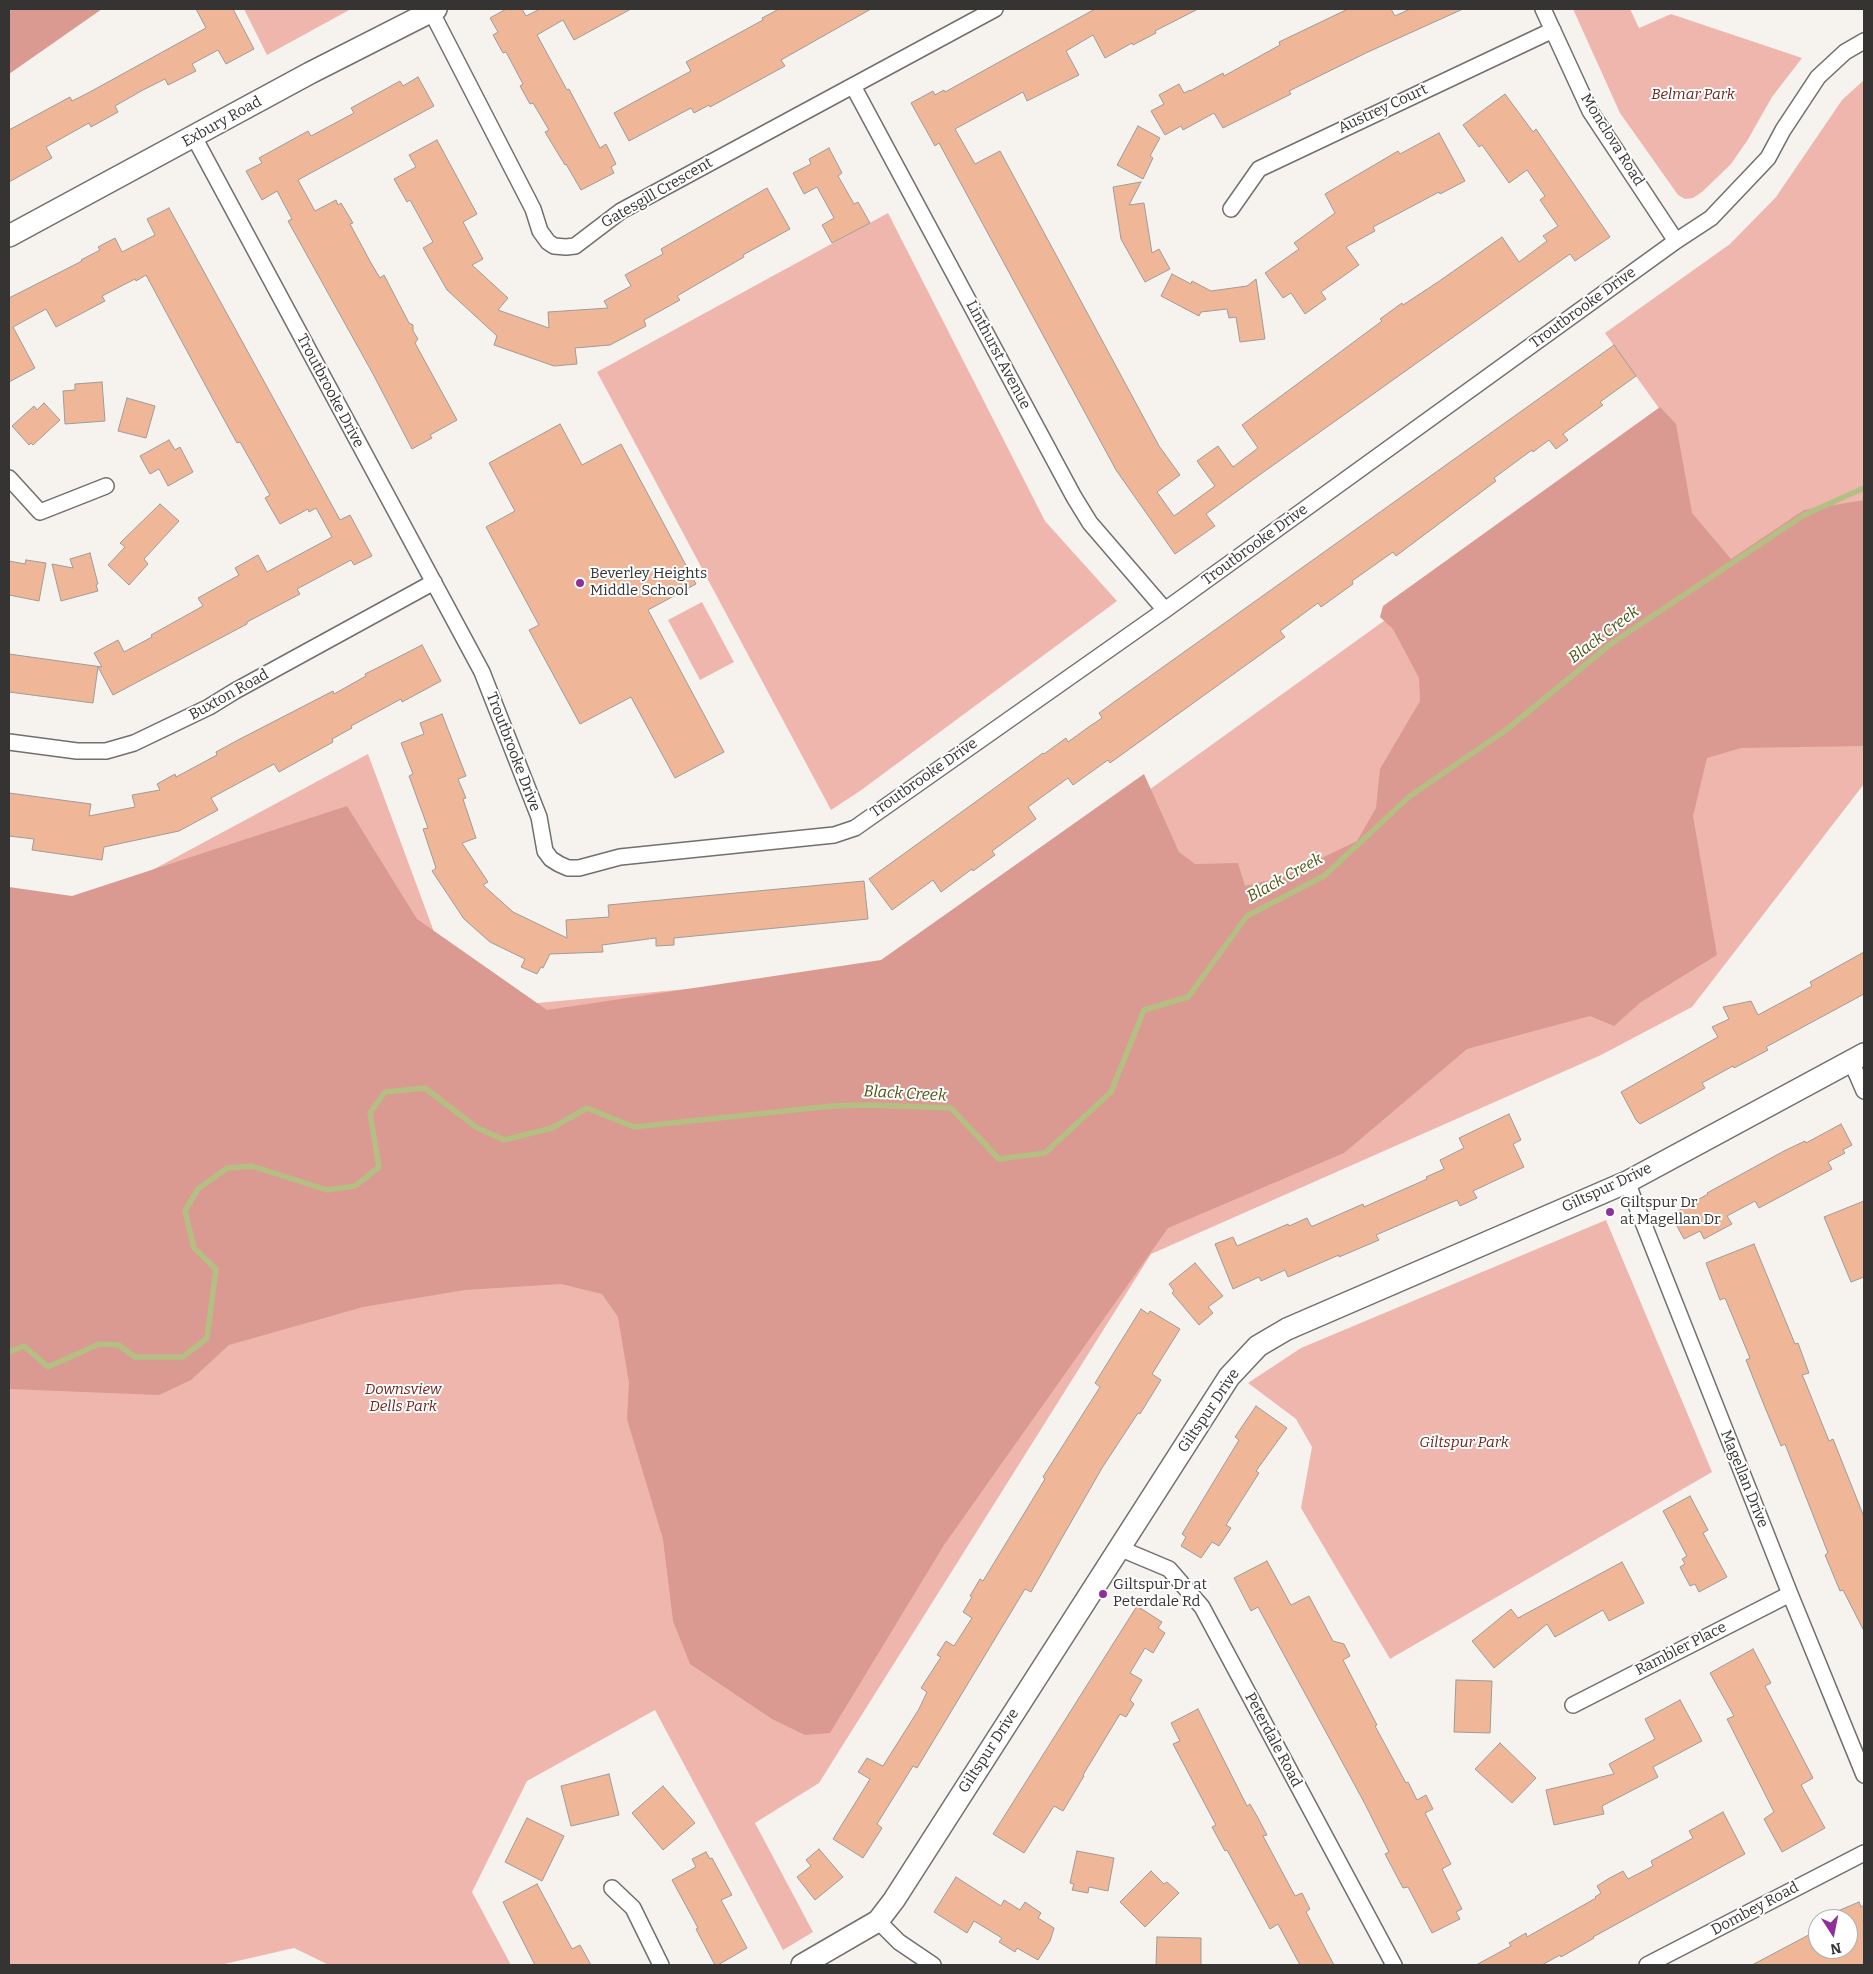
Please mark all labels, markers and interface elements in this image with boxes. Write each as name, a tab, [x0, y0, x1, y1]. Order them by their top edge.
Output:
street label: Austrey Court	[1335, 80, 1431, 138]
park label: Belmar Park	[1651, 86, 1735, 104]
street label: Monclova Road	[1576, 91, 1648, 189]
street label: Exbury Road	[179, 93, 265, 151]
street label: Gatesgill Crescent	[598, 154, 716, 232]
street label: Troutbrooke Drive	[1527, 264, 1639, 352]
street label: Linthurst Avenue	[962, 297, 1034, 413]
street label: Troutbrooke Drive	[292, 331, 368, 451]
street label: Troutbrooke Drive	[1199, 501, 1311, 589]
place label: Beverley Heights Middle School	[590, 565, 707, 600]
marker: Beverley Heights Middle School	[574, 577, 586, 589]
water label: Black Creek	[1565, 602, 1643, 668]
street label: Buxton Road	[186, 666, 272, 724]
street label: Troutbrooke Drive	[482, 690, 544, 814]
street label: Troutbrooke Drive	[867, 734, 981, 822]
water label: Black Creek	[1244, 849, 1326, 907]
water label: Black Creek	[863, 1082, 947, 1106]
street label: Giltspur Drive	[1559, 1159, 1655, 1217]
place label: Giltspur Dr at Magellan Dr	[1620, 1194, 1721, 1229]
marker: Giltspur Dr at Magellan Dr	[1604, 1206, 1616, 1218]
street label: Giltspur Drive	[1174, 1366, 1244, 1456]
park label: Downsview Dells Park	[365, 1381, 441, 1416]
street label: Magellan Drive	[1716, 1427, 1772, 1531]
park label: Giltspur Park	[1419, 1434, 1509, 1452]
place label: Giltspur Dr at Peterdale Rd	[1113, 1576, 1207, 1611]
marker: Giltspur Dr at Peterdale Rd	[1097, 1588, 1109, 1600]
street label: Rambler Place	[1633, 1618, 1729, 1680]
street label: Peterdale Road	[1241, 1690, 1305, 1790]
street label: Giltspur Drive	[955, 1705, 1023, 1797]
street label: Dombey Road	[1708, 1878, 1802, 1940]
north arrow	[1808, 1909, 1858, 1959]
text: N	[1829, 1939, 1843, 1958]

